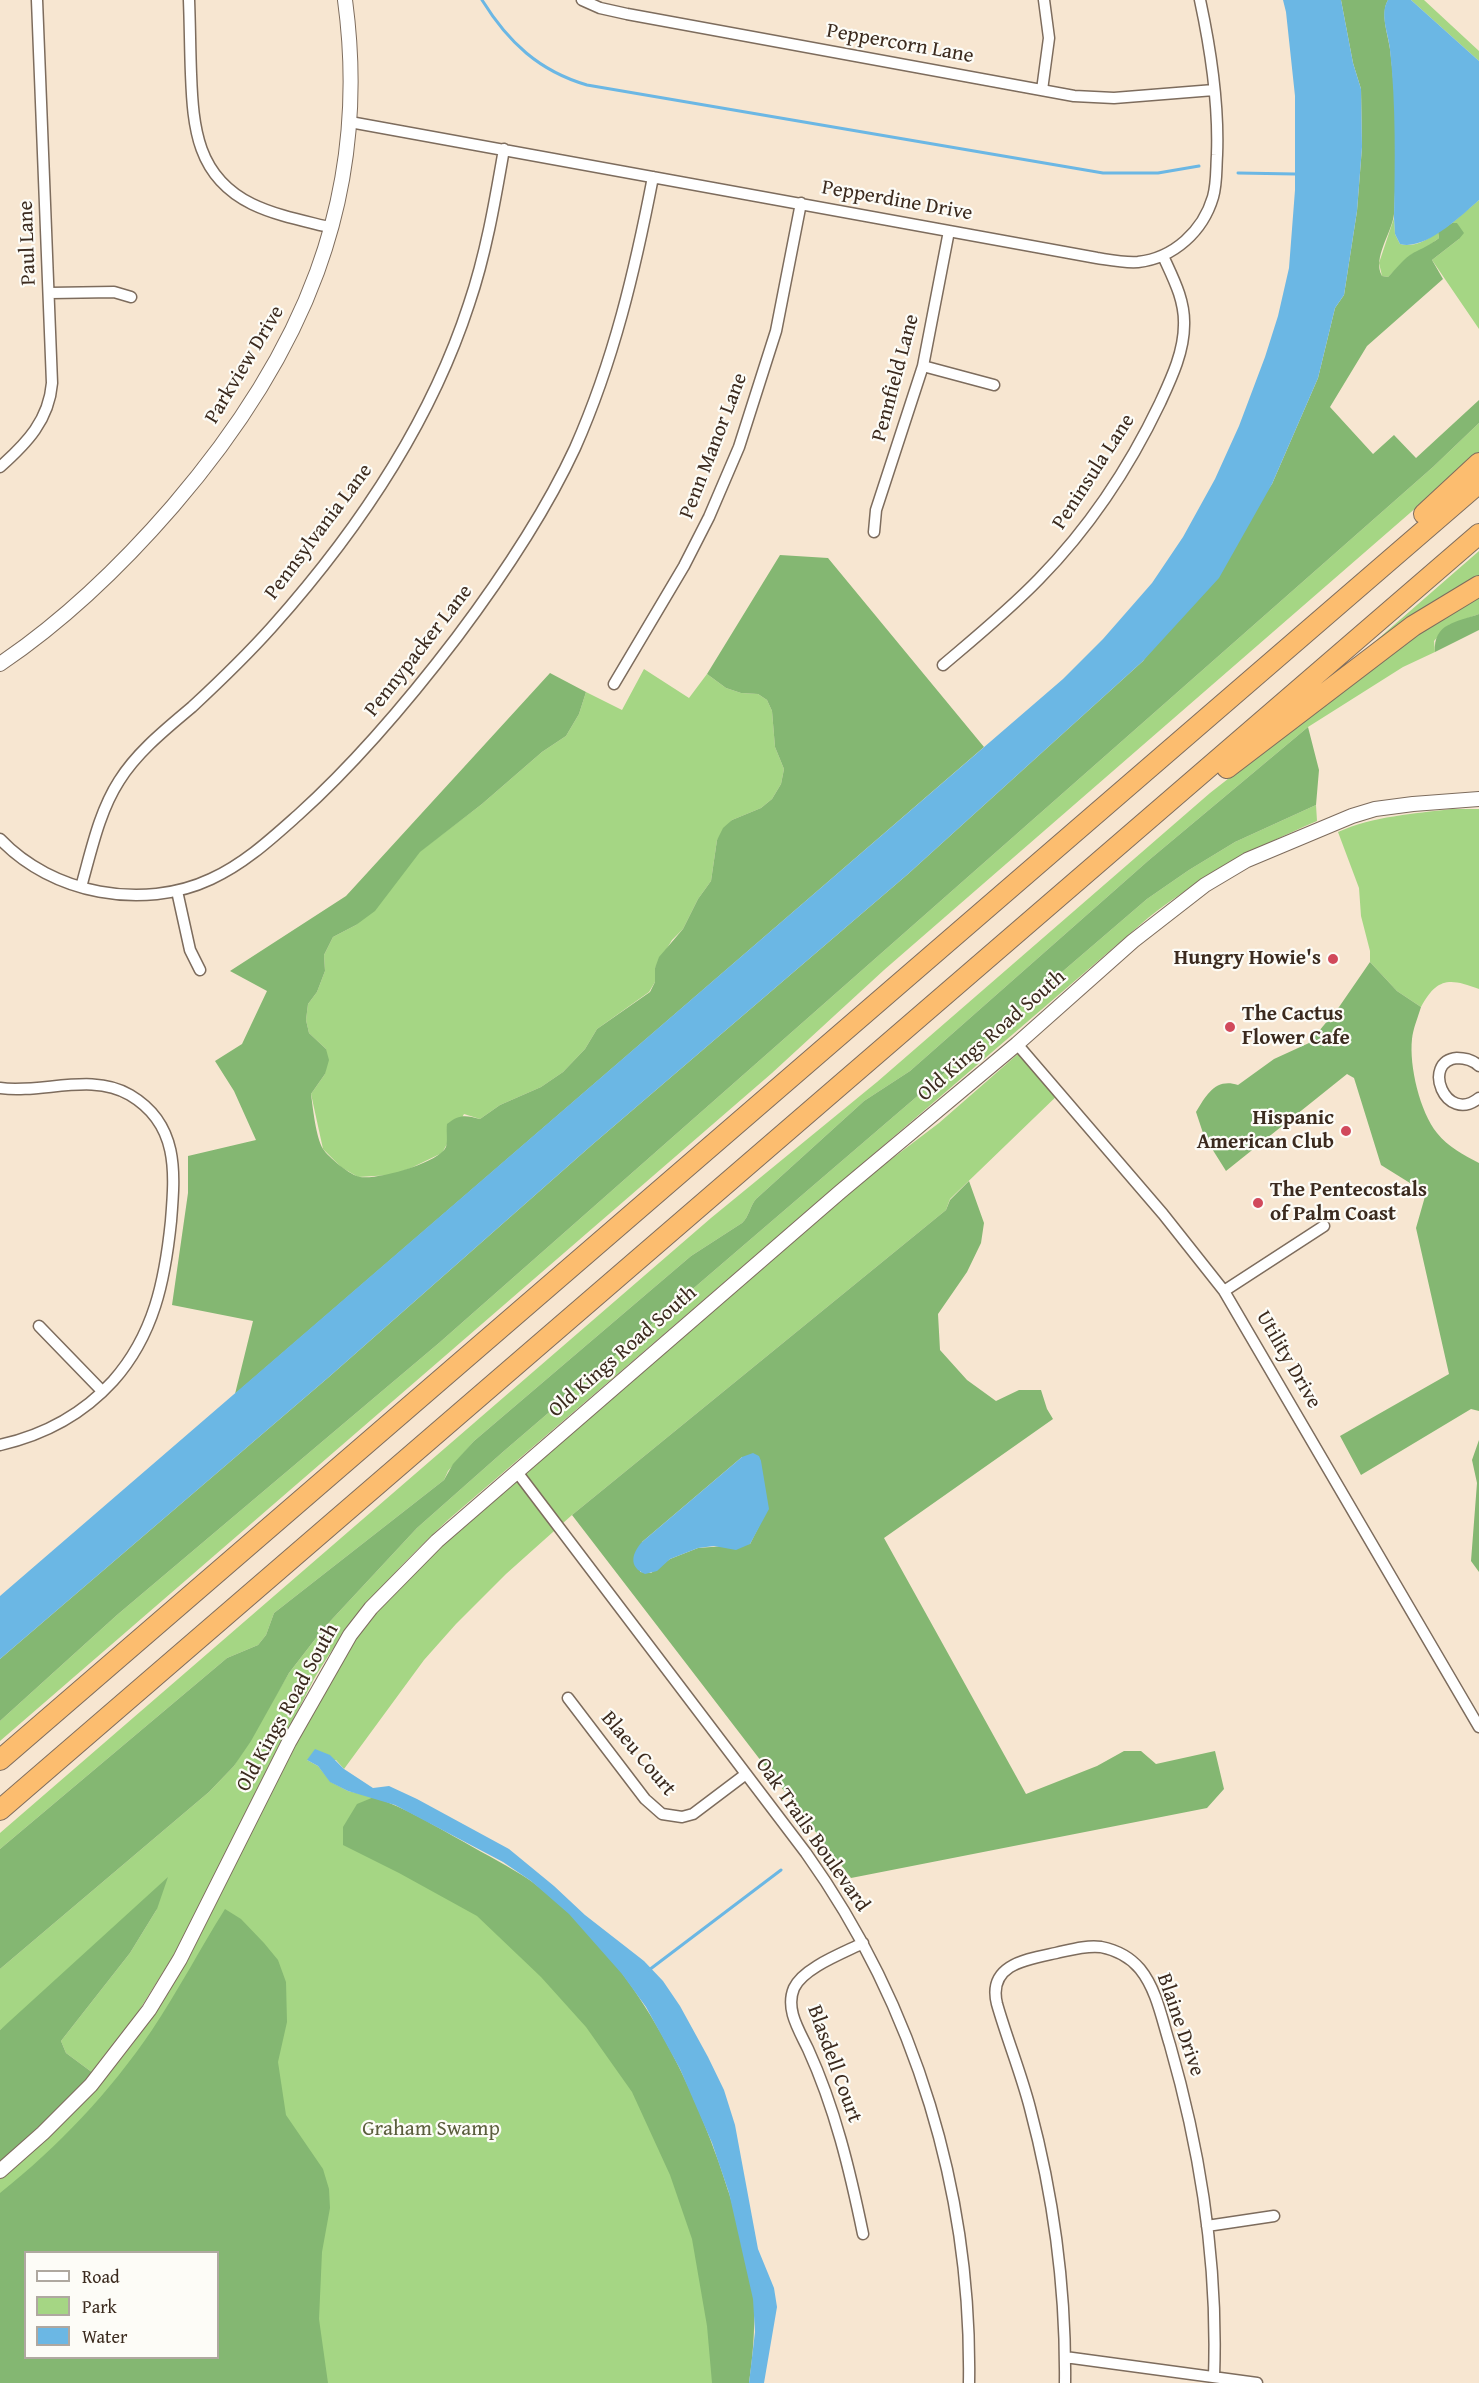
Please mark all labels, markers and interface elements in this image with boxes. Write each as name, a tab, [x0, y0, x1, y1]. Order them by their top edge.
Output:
street label: Peppercorn Lane	[824, 19, 976, 69]
street label: Pepperdine Drive	[820, 175, 974, 227]
street label: Paul Lane	[14, 200, 42, 286]
street label: Parkview Drive	[200, 301, 290, 429]
street label: Pennfield Lane	[867, 312, 925, 444]
street label: Penn Manor Lane	[675, 370, 753, 522]
street label: Peninsula Lane	[1047, 410, 1141, 534]
street label: Pennsylvania Lane	[260, 459, 378, 605]
street label: Pennypacker Lane	[360, 580, 478, 722]
place label: Hungry Howie's	[1174, 946, 1321, 972]
marker: Hungry Howie's	[1326, 952, 1340, 966]
street label: Old Kings Road South	[913, 965, 1071, 1107]
place label: The Cactus Flower Cafe	[1242, 1002, 1350, 1052]
marker: The Cactus Flower Cafe	[1223, 1020, 1237, 1034]
place label: Hispanic American Club	[1197, 1106, 1334, 1156]
marker: Hispanic American Club	[1339, 1124, 1353, 1138]
place label: The Pentecostals of Palm Coast	[1270, 1178, 1427, 1228]
marker: The Pentecostals of Palm Coast	[1251, 1196, 1265, 1210]
street label: Old Kings Road South	[544, 1281, 702, 1423]
street label: Utility Drive	[1250, 1307, 1326, 1413]
street label: Old Kings Road South	[231, 1620, 345, 1796]
street label: Blaeu Court	[595, 1706, 681, 1802]
street label: Oak Trails Boulevard	[749, 1753, 875, 1917]
street label: Blaine Drive	[1151, 1970, 1209, 2080]
street label: Blasdell Court	[801, 2002, 867, 2126]
park label: Graham Swamp	[362, 2117, 500, 2143]
legend	[24, 2251, 219, 2359]
text: Road	[82, 2263, 120, 2290]
text: Park	[82, 2293, 117, 2320]
text: Water	[82, 2323, 127, 2350]

